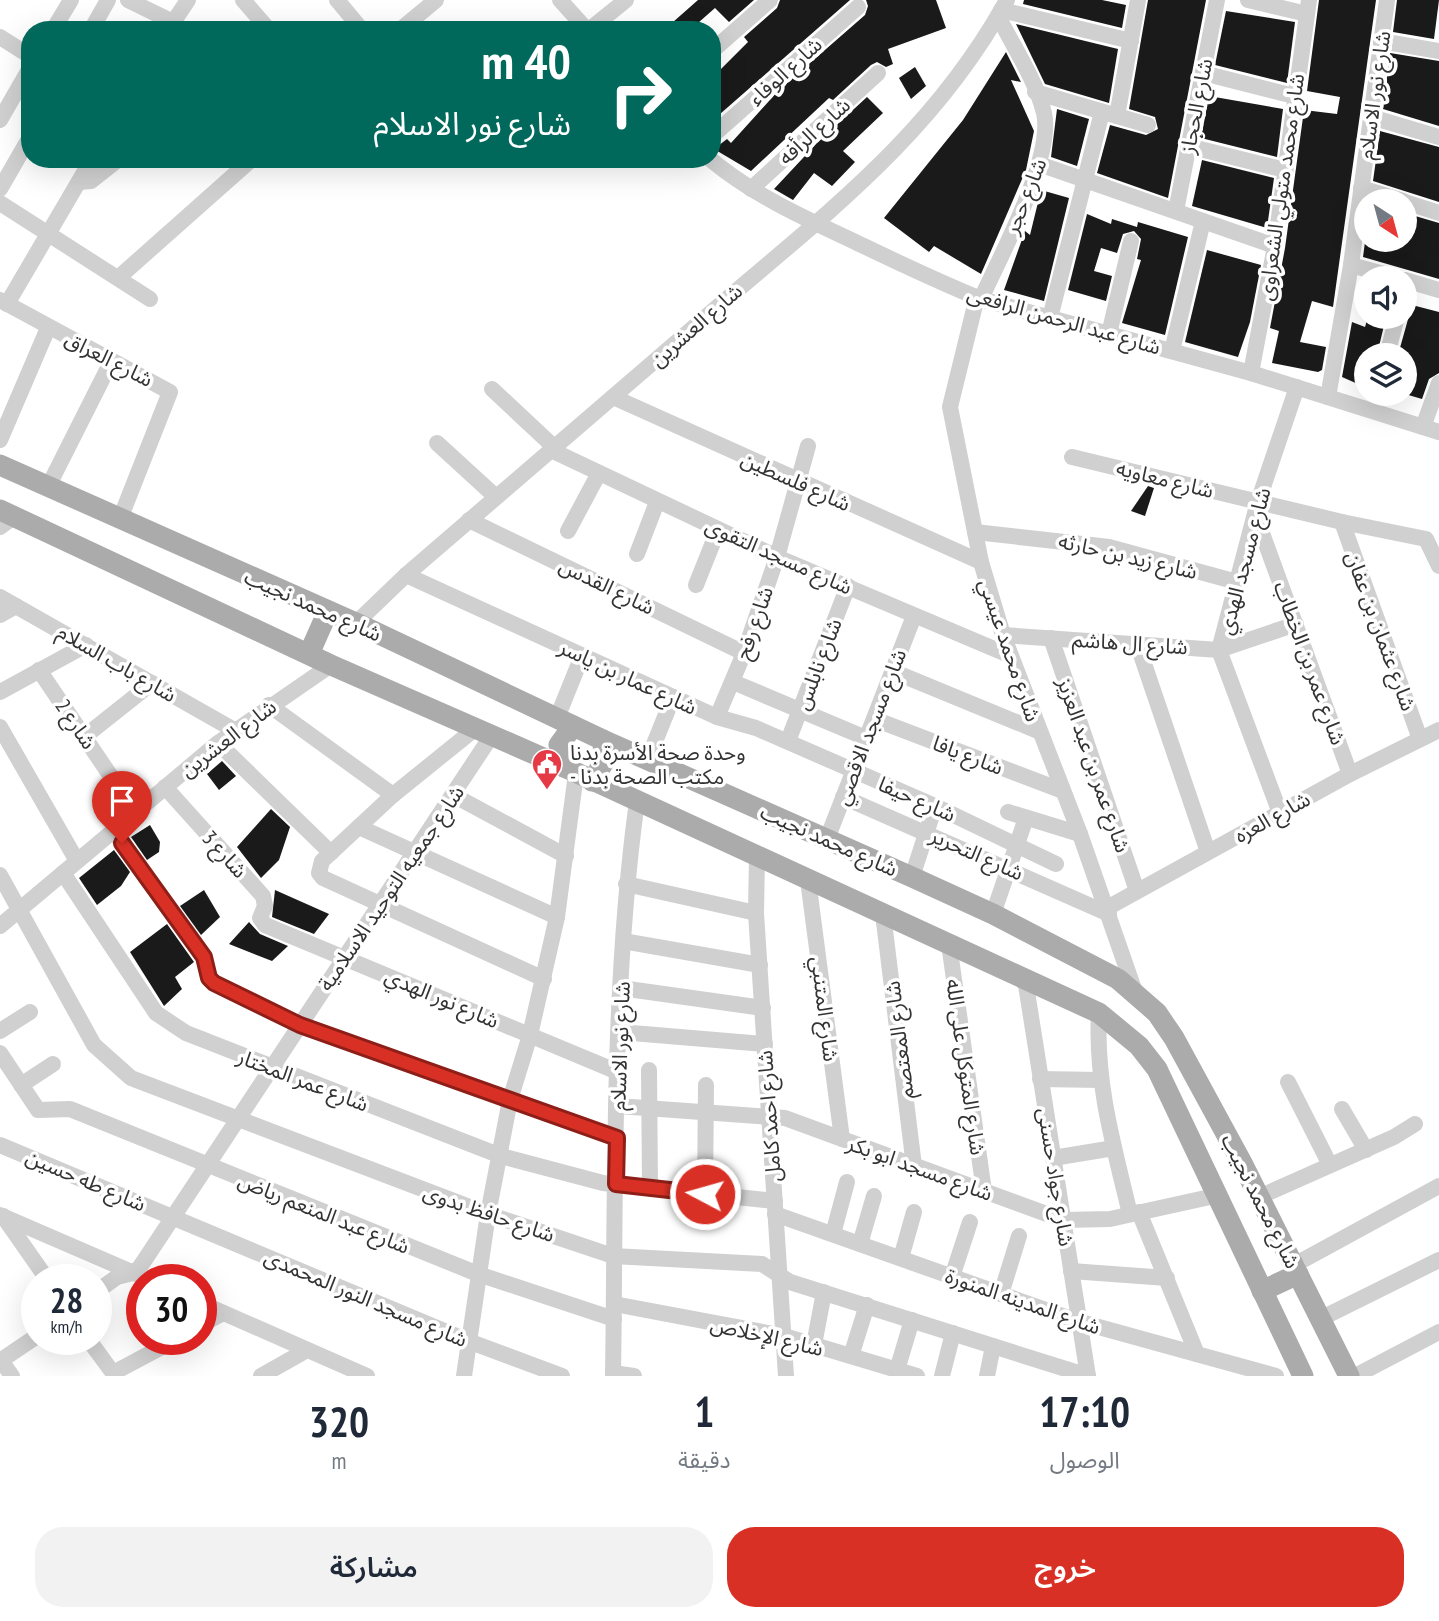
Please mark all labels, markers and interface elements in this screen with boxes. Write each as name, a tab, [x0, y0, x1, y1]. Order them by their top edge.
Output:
text: 40 m	[482, 29, 571, 93]
street label: شارع نور الاسلام	[1352, 29, 1399, 161]
street label: شارع الوفاء	[743, 31, 829, 113]
icon: right	[595, 49, 686, 140]
street label: شارع الحجاز	[1173, 56, 1220, 157]
street label: شارع محمد متولي الشعراوى	[1252, 72, 1313, 303]
street label: شارع الرأفه	[772, 91, 857, 172]
text: شارع نور الاسلام	[374, 102, 571, 144]
street label: شارع حجر	[997, 154, 1054, 240]
north arrow	[1354, 189, 1418, 252]
map controls	[1354, 189, 1417, 406]
button: sound	[1354, 266, 1417, 329]
street label: شارع العشرين	[644, 277, 749, 374]
street label: شارع عبد الرحمن الرافعى	[964, 279, 1164, 362]
street label: شارع العراق	[59, 325, 158, 395]
button: layers	[1354, 343, 1417, 406]
street label: شارع فلسطين	[736, 445, 855, 519]
street label: شارع معاويه	[1113, 454, 1216, 506]
street label: شارع مسجد الهدي	[1211, 484, 1279, 638]
street label: شارع مسجد التقوى	[701, 512, 857, 602]
street label: شارع زيد بن حارثه	[1055, 527, 1200, 587]
street label: شارع عثمان بن عفان	[1338, 548, 1422, 715]
street label: شارع القدس	[554, 551, 659, 622]
street label: شارع محمد نجيب	[239, 563, 386, 649]
street label: شارع محمد عيسي	[970, 575, 1047, 726]
street label: شارع عمر بن الخطاب	[1266, 578, 1352, 749]
street label: شارع رفح	[729, 583, 781, 664]
street label: شارع نابلس	[788, 614, 850, 714]
street label: شارع باب السلام	[51, 618, 182, 711]
street label: شارع ال هاشم	[1071, 625, 1189, 663]
street label: شارع عمار بن ياسر	[553, 633, 701, 723]
street label: شارع مسجد الاقصي	[828, 645, 915, 810]
street label: شارع عمر بن عبد العزيز	[1049, 673, 1137, 857]
street label: شارع العشرين	[174, 693, 283, 785]
street label: شارع 2	[48, 694, 103, 755]
street label: شارع يافا	[928, 729, 1007, 783]
place label: وحدة صحة الأسرة بدنا - مكتب الصحة بدنا	[570, 739, 746, 790]
public building icon: وحدة صحة الأسرة بدنا - مكتب الصحة بدنا	[530, 747, 564, 791]
street label: شارع حيفا	[873, 770, 960, 830]
pin	[92, 771, 152, 843]
street label: شارع جمعيه التوحيد الاسلامية	[312, 780, 472, 997]
icon: arrive	[103, 782, 141, 820]
street label: شارع العزه	[1229, 785, 1316, 851]
street label: شارع محمد نجيب	[755, 798, 902, 884]
street label: شارع التحرير	[924, 821, 1028, 888]
street label: شارع 3	[195, 825, 253, 885]
street label: شارع المتنبي	[802, 955, 845, 1063]
street label: شارع نور الهدي	[380, 962, 503, 1037]
street label: شارع المتوكل على الله	[938, 977, 992, 1157]
street label: شارع المعتصم	[878, 979, 922, 1100]
street label: شارع نور الاسلام	[604, 981, 639, 1111]
street label: شارع عمر المختار	[232, 1042, 372, 1119]
street label: شارع احمد كامل	[751, 1049, 789, 1183]
street label: شارع جواد حسنى	[1030, 1106, 1080, 1249]
street label: شارع مسجد ابو بكر	[842, 1129, 996, 1209]
street label: شارع محمد نجيب	[1214, 1129, 1306, 1274]
street label: شارع طه حسين	[21, 1143, 150, 1219]
position arrow	[668, 1157, 742, 1231]
street label: شارع عبد المنعم رياض	[234, 1166, 414, 1262]
street label: شارع حافظ بدوى	[419, 1178, 558, 1250]
street label: شارع مسجد النور المحمدى	[260, 1243, 472, 1355]
street label: شارع المدينه المنورة	[941, 1262, 1104, 1342]
speed limit sign: 30	[126, 1264, 217, 1355]
text: 28	[50, 1277, 83, 1323]
street label: شارع الإخلاص	[707, 1310, 826, 1364]
text: km/h	[51, 1315, 82, 1338]
text: 1	[694, 1384, 714, 1439]
text: 17:10	[1039, 1384, 1130, 1439]
text: 320	[309, 1394, 369, 1449]
text: دقيقة	[678, 1445, 730, 1474]
text: الوصول	[1050, 1445, 1120, 1474]
text: m	[332, 1446, 346, 1475]
button: مشاركة	[35, 1527, 713, 1607]
button: خروج	[727, 1527, 1404, 1607]

